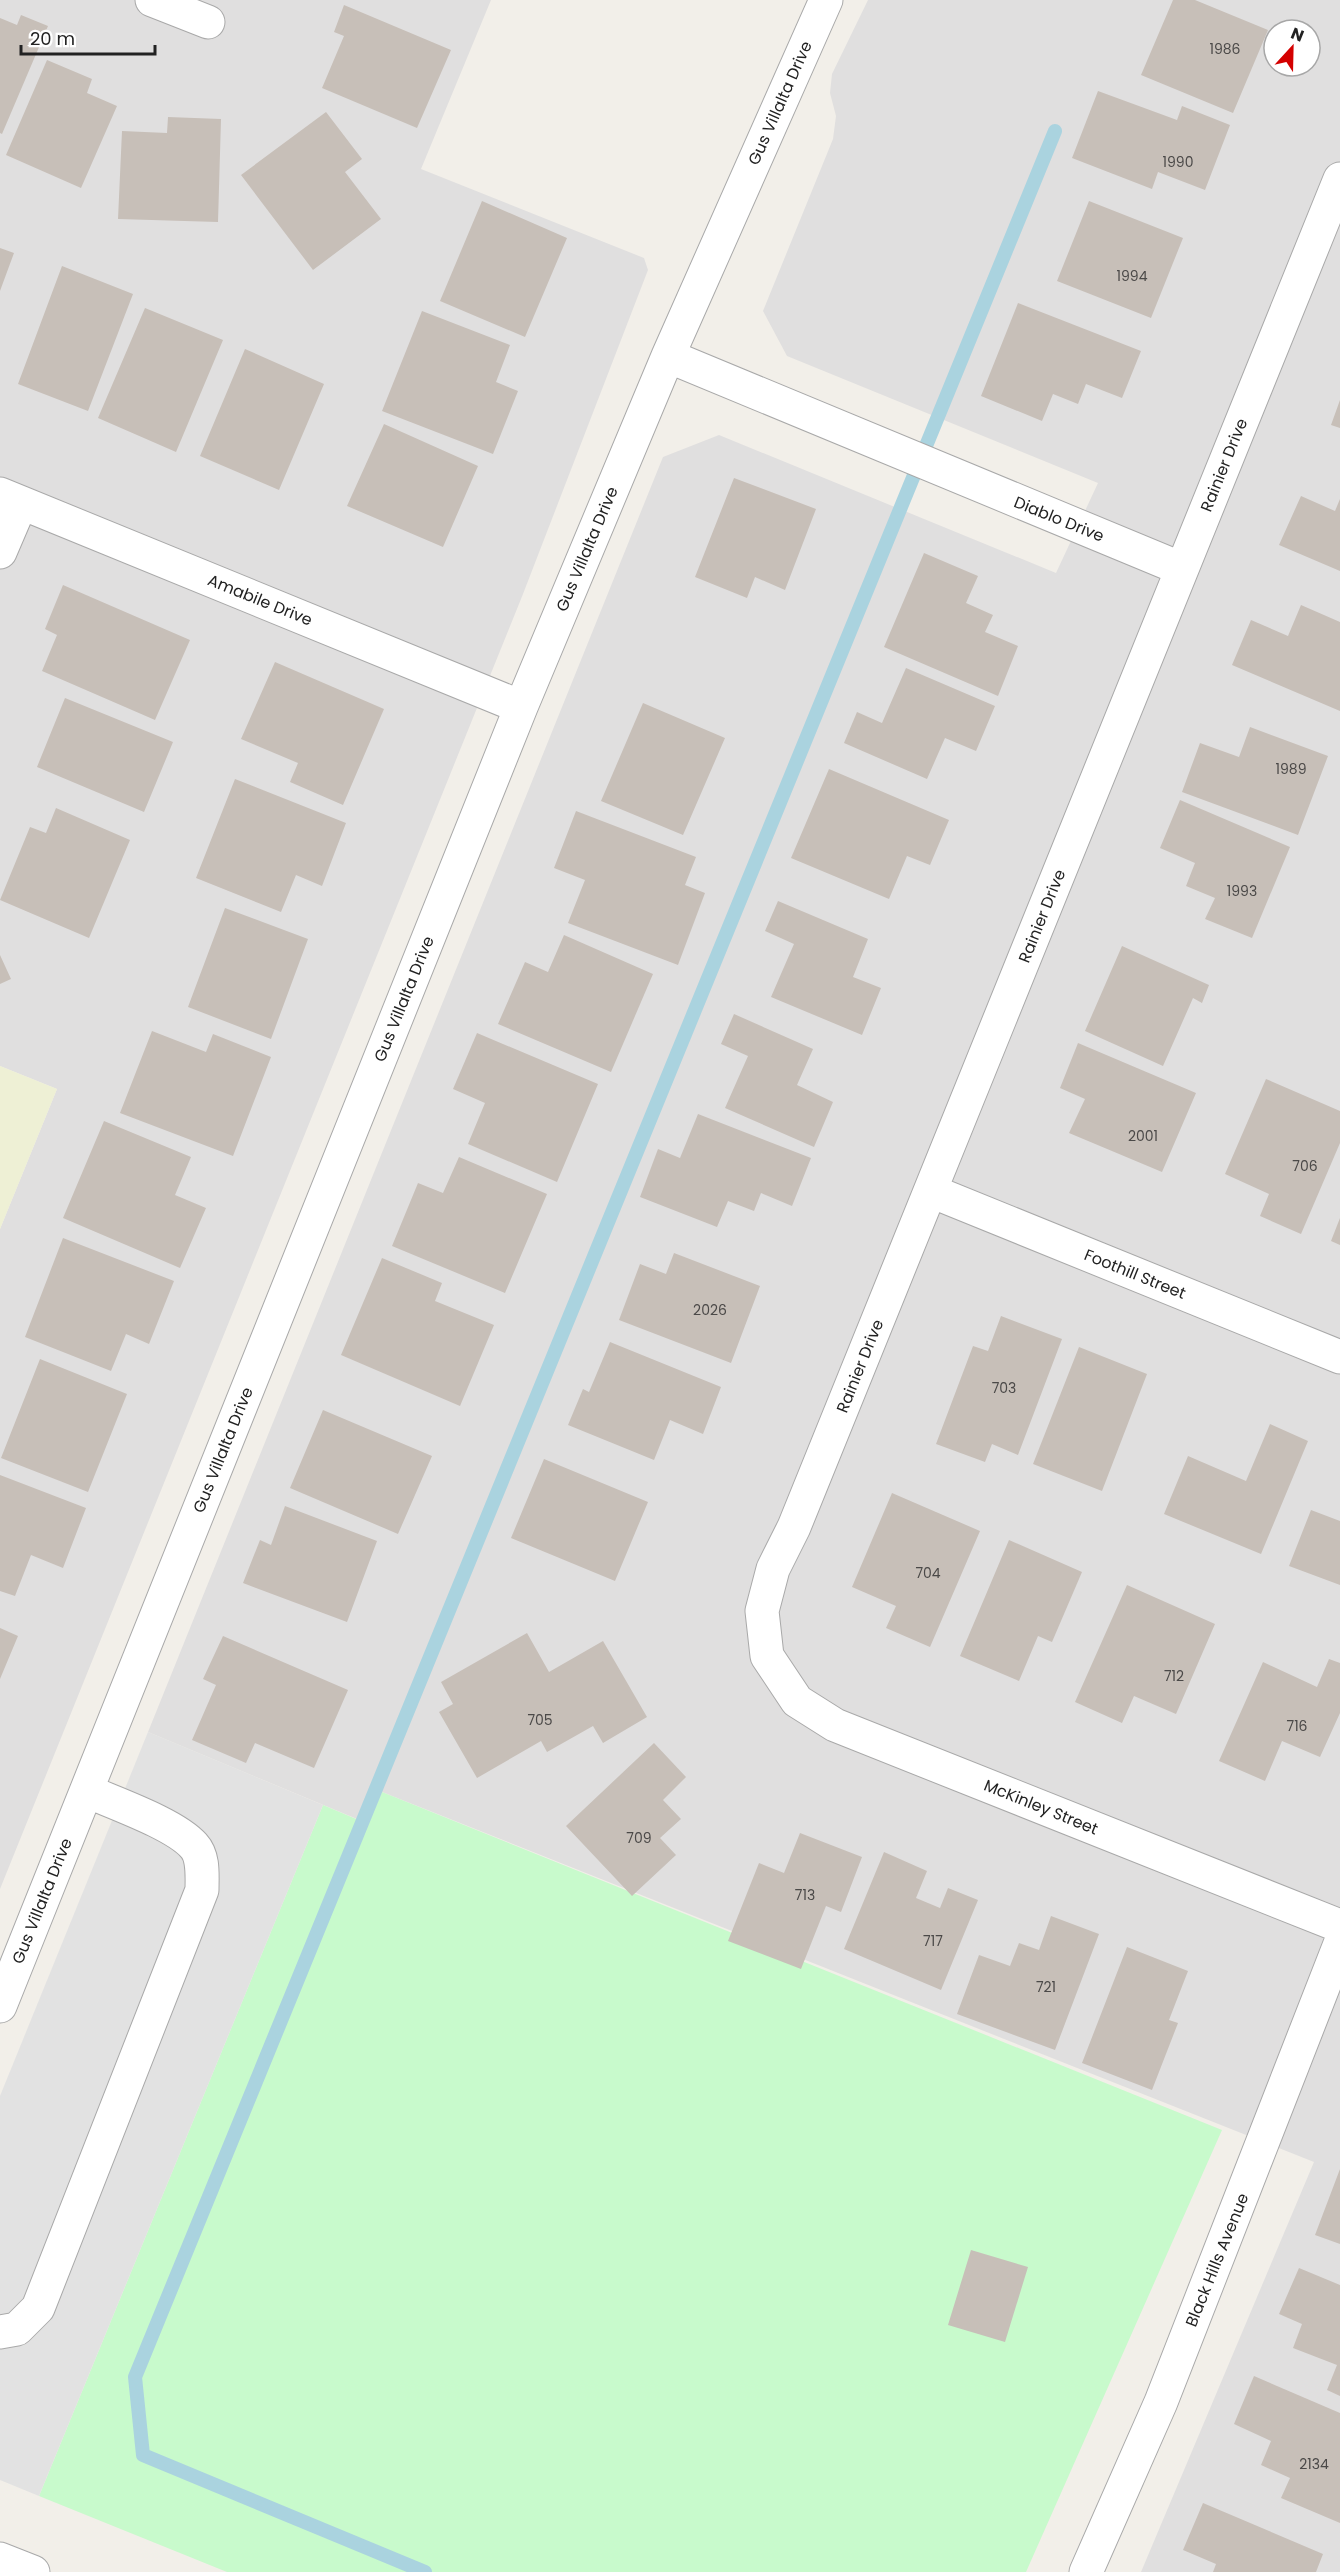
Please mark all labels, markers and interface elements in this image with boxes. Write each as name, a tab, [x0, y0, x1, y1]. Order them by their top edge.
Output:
scale bar	[21, 18, 154, 56]
north arrow	[1262, 18, 1322, 78]
text: N	[1288, 22, 1307, 47]
text: 20 m	[30, 26, 75, 51]
street label: Gus Villalta Drive	[742, 37, 818, 169]
house number: 1986	[1209, 39, 1241, 59]
house number: 1990	[1163, 152, 1193, 172]
house number: 1994	[1117, 266, 1148, 286]
street label: Rainier Drive	[1195, 415, 1253, 515]
street label: Gus Villalta Drive	[550, 483, 624, 615]
street label: Diablo Drive	[1010, 490, 1108, 548]
street label: Amabile Drive	[204, 569, 316, 631]
house number: 1989	[1276, 759, 1306, 779]
street label: Rainier Drive	[1013, 866, 1071, 966]
house number: 1993	[1227, 881, 1257, 901]
street label: Gus Villalta Drive	[368, 933, 440, 1065]
house number: 2001	[1128, 1126, 1158, 1146]
house number: 706	[1292, 1156, 1318, 1176]
street label: Foothill Street	[1081, 1243, 1189, 1305]
house number: 2026	[693, 1300, 727, 1320]
street label: Rainier Drive	[831, 1316, 889, 1416]
house number: 703	[992, 1378, 1016, 1398]
street label: Gus Villalta Drive	[187, 1384, 259, 1516]
house number: 704	[915, 1563, 941, 1583]
house number: 712	[1164, 1666, 1184, 1686]
house number: 705	[527, 1710, 553, 1730]
house number: 716	[1286, 1716, 1308, 1736]
street label: McKinley Street	[980, 1774, 1102, 1840]
house number: 709	[626, 1828, 652, 1848]
street label: Gus Villalta Drive	[6, 1835, 78, 1967]
house number: 713	[795, 1885, 815, 1905]
house number: 717	[923, 1931, 943, 1951]
house number: 721	[1036, 1977, 1056, 1997]
street label: Black Hills Avenue	[1180, 2190, 1254, 2330]
house number: 2134	[1299, 2454, 1329, 2474]

